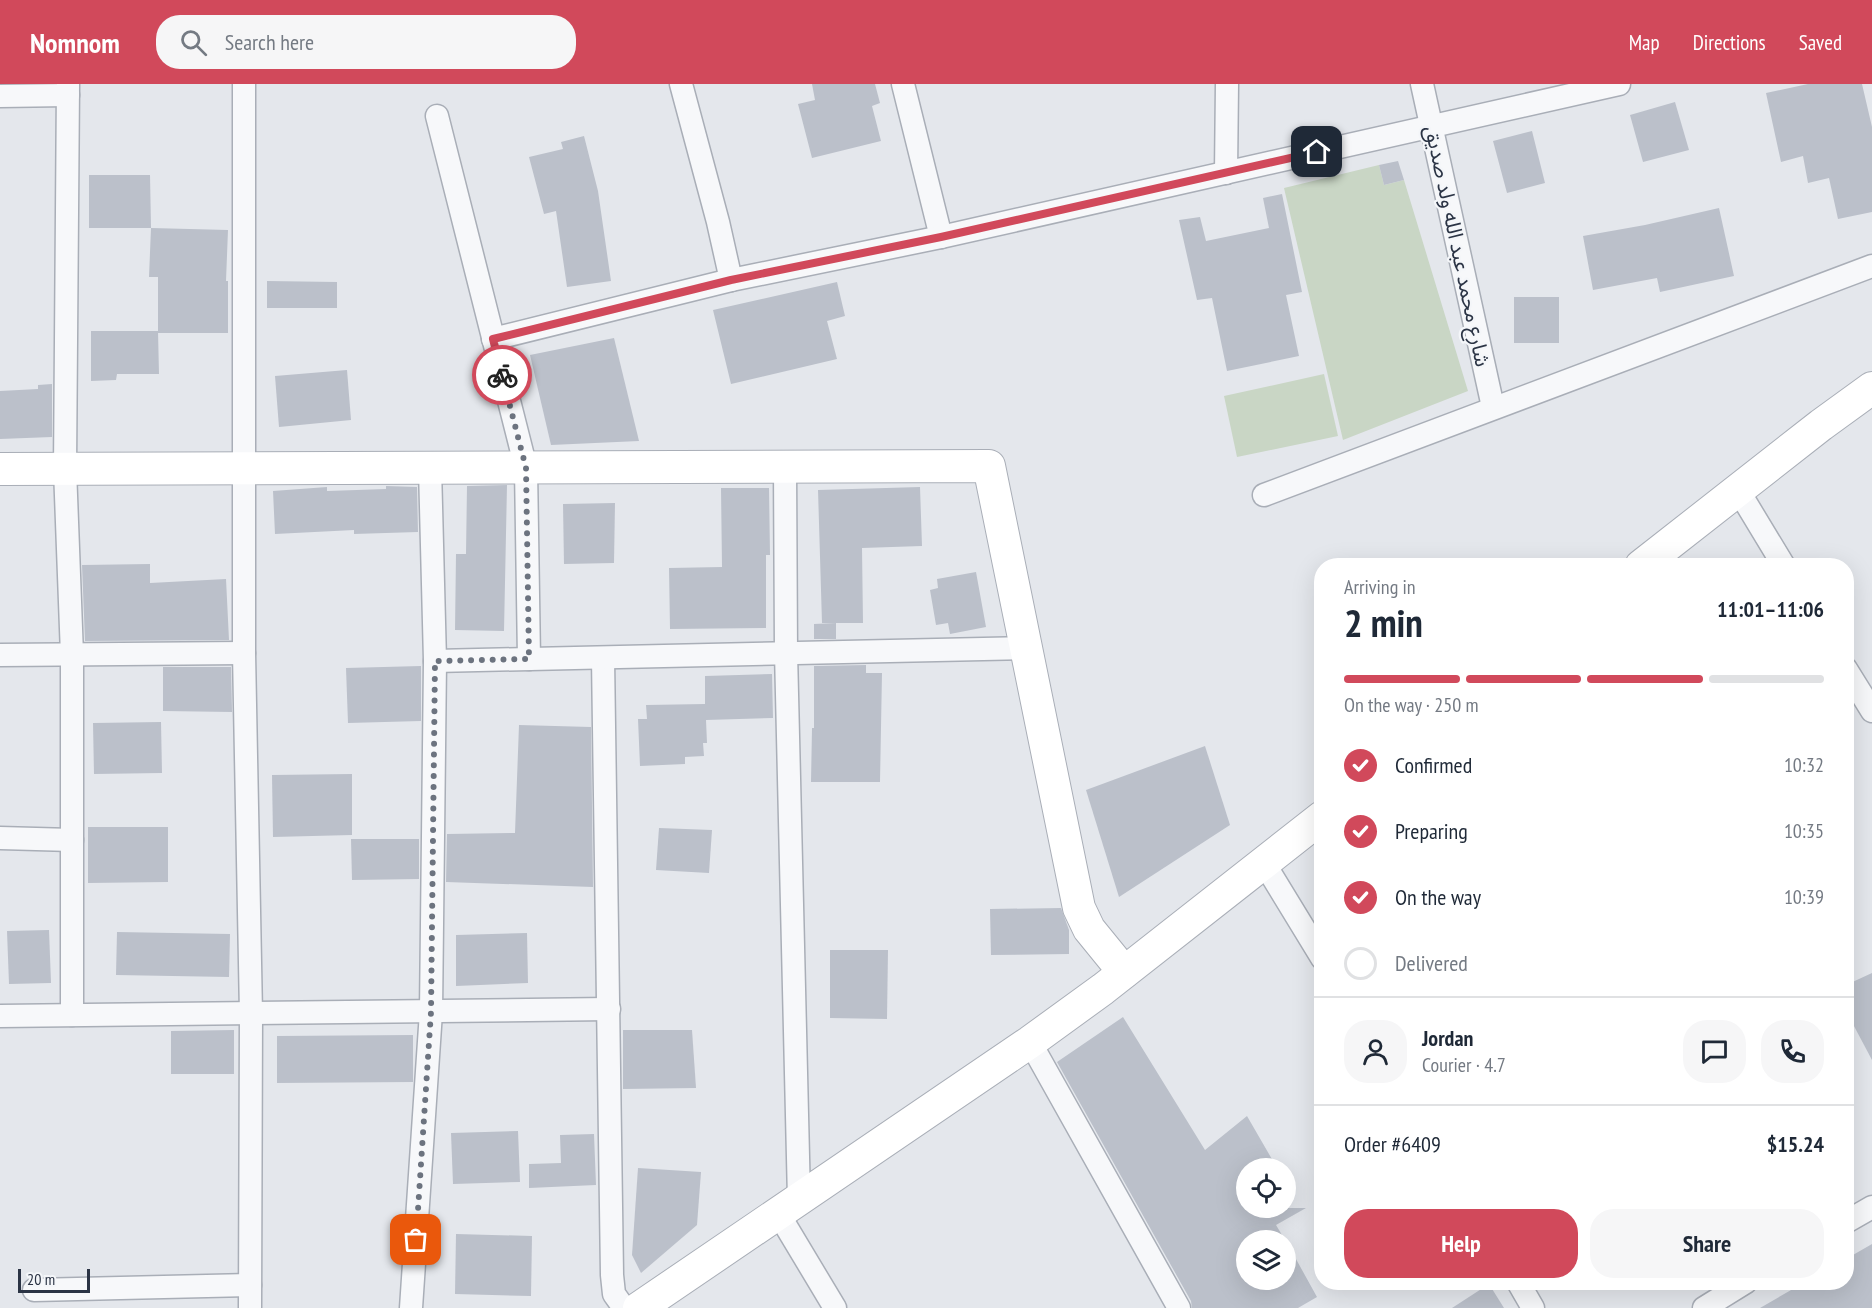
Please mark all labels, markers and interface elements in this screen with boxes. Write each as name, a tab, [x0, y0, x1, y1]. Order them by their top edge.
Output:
search box	[156, 15, 576, 69]
text: Nomnom	[30, 24, 120, 61]
icon: search	[177, 26, 210, 59]
text: Search here	[225, 28, 314, 56]
text: Map	[1629, 29, 1660, 56]
text: Directions	[1693, 29, 1766, 56]
text: Saved	[1799, 29, 1842, 56]
street label: شارع محمد عبد الله ولد صديق	[1417, 123, 1497, 370]
pin	[1291, 126, 1342, 177]
icon: home	[1300, 135, 1333, 168]
courier	[472, 345, 532, 405]
icon: bike	[486, 359, 519, 392]
text: Arriving in	[1344, 574, 1416, 600]
text: 11:01–11:06	[1717, 595, 1824, 623]
text: 2 min	[1344, 597, 1423, 648]
text: On the way · 250 m	[1344, 692, 1479, 718]
icon: check	[1344, 749, 1377, 782]
text: Confirmed	[1395, 751, 1472, 779]
text: 10:32	[1784, 752, 1824, 778]
icon: check	[1344, 815, 1377, 848]
text: Preparing	[1395, 817, 1468, 845]
text: 10:35	[1784, 818, 1824, 844]
icon: check	[1344, 881, 1377, 914]
text: On the way	[1395, 883, 1481, 911]
text: 10:39	[1784, 884, 1824, 910]
text: Delivered	[1395, 949, 1468, 977]
button: person	[1344, 1020, 1407, 1083]
button: chat	[1683, 1020, 1746, 1083]
button: phone	[1761, 1020, 1824, 1083]
text: Jordan	[1422, 1024, 1473, 1052]
text: Courier · 4.7	[1422, 1052, 1506, 1078]
text: Order #6409	[1344, 1130, 1441, 1158]
text: $15.24	[1767, 1130, 1824, 1158]
map controls	[1236, 1158, 1296, 1290]
button: locate	[1236, 1158, 1296, 1218]
button: Help	[1344, 1209, 1578, 1278]
button: Share	[1590, 1209, 1824, 1278]
pin	[390, 1214, 441, 1265]
icon: bag	[399, 1223, 432, 1256]
button: layers	[1236, 1230, 1296, 1290]
scale bar	[18, 1266, 90, 1294]
text: 20 m	[27, 1269, 55, 1289]

